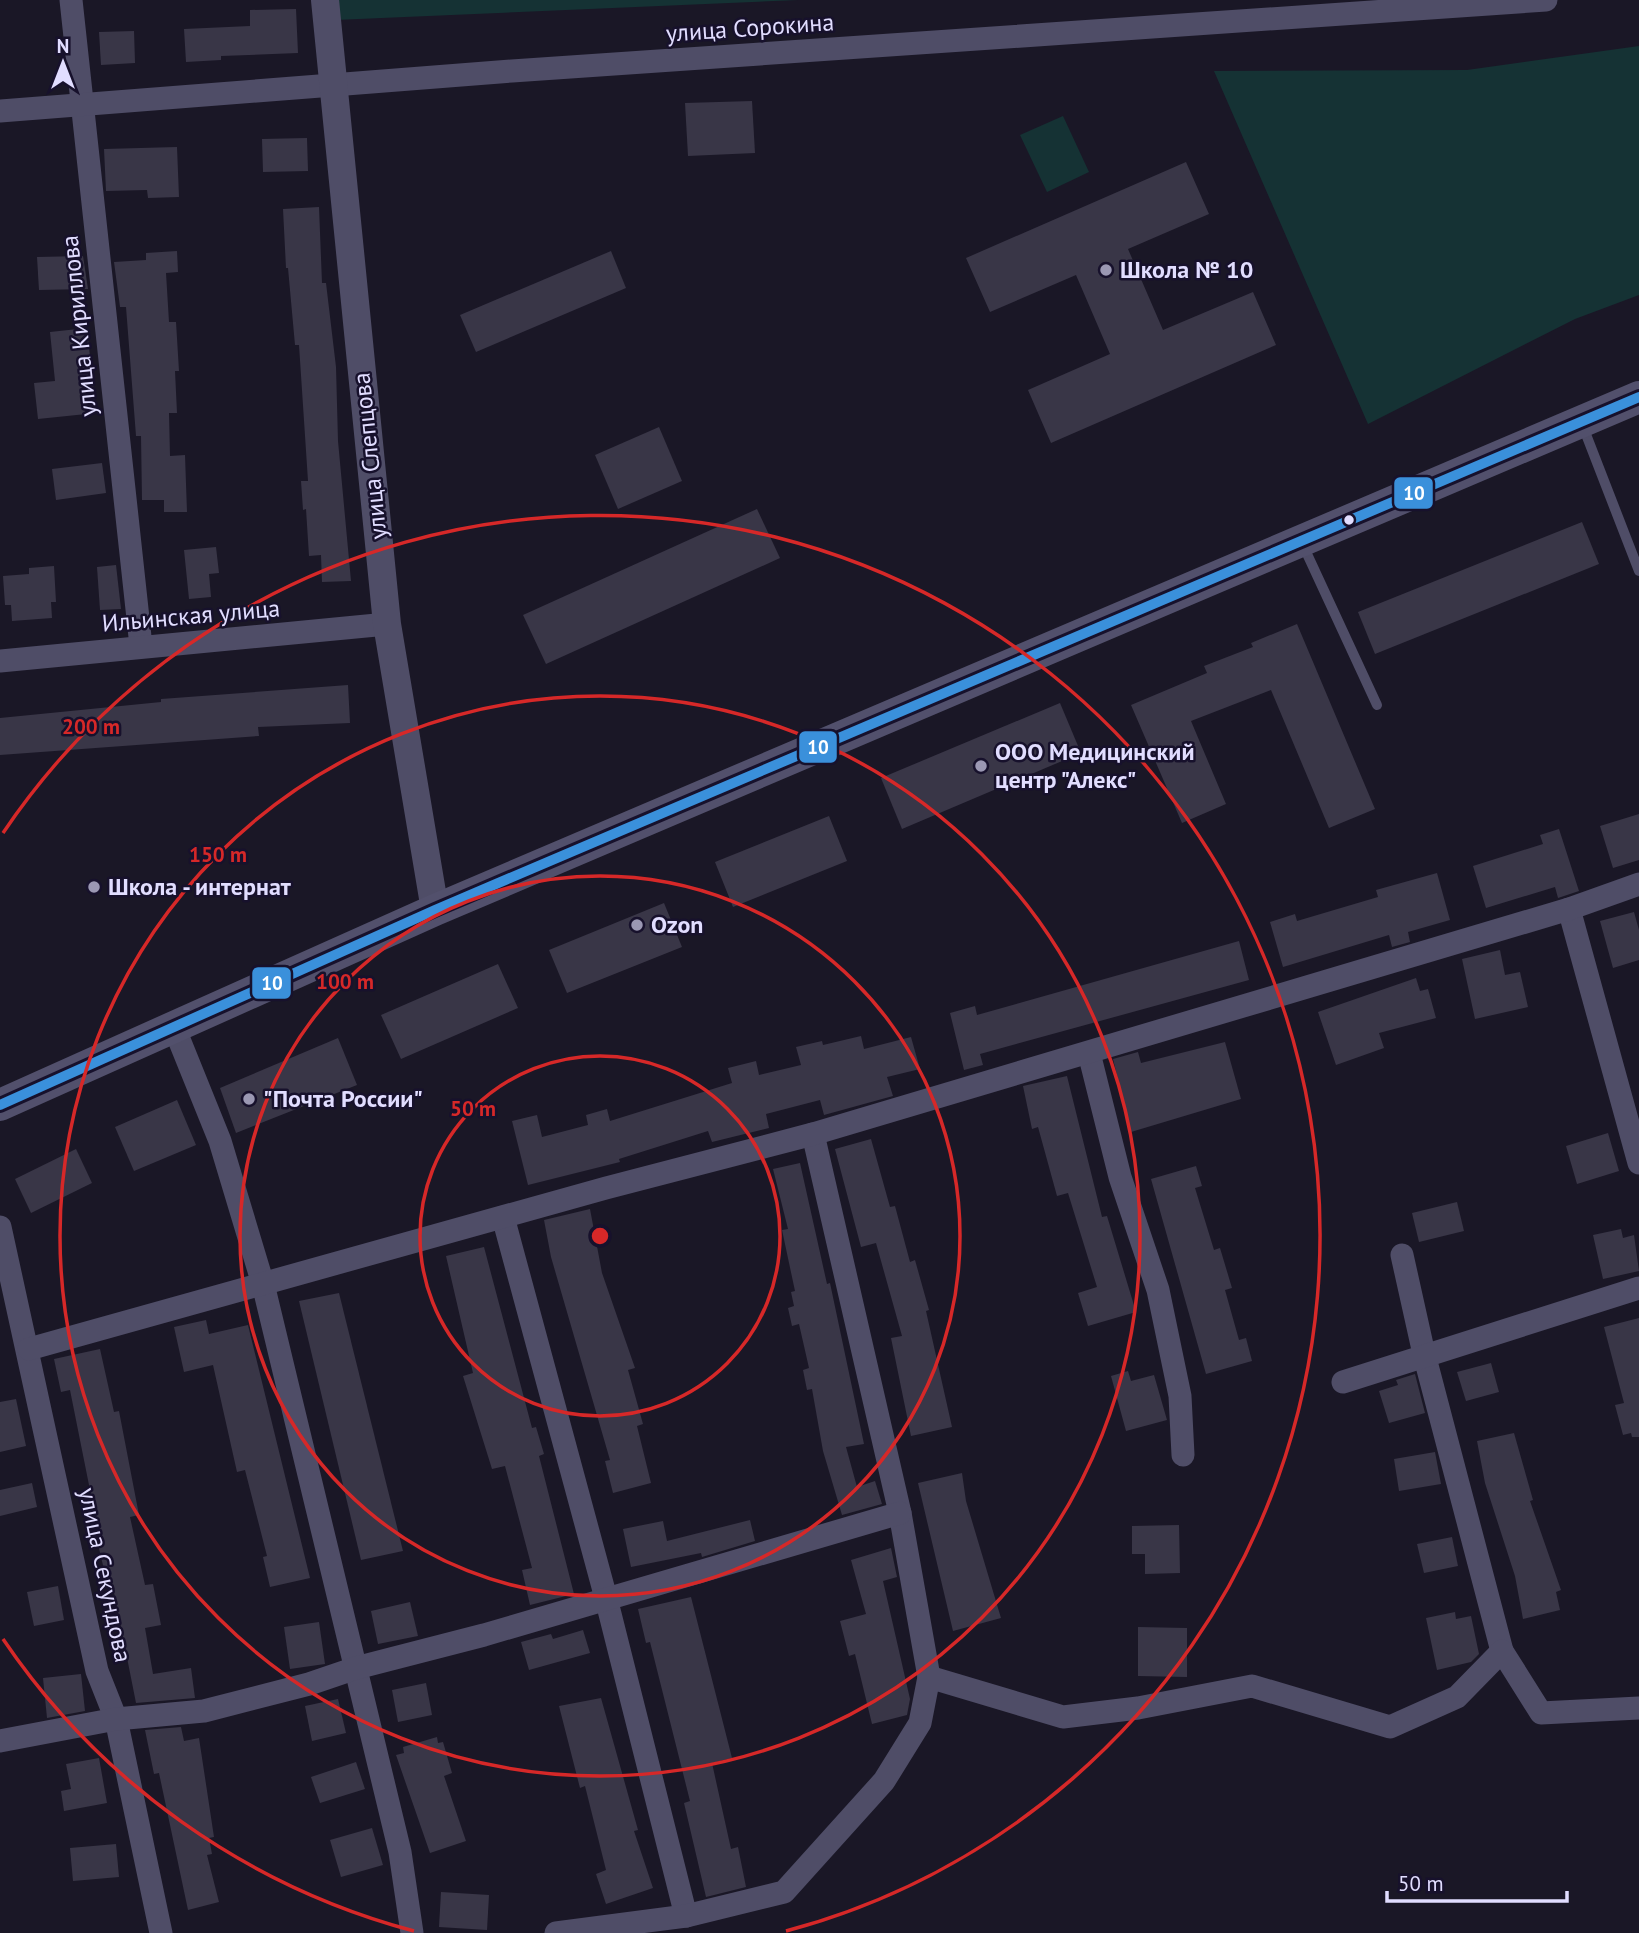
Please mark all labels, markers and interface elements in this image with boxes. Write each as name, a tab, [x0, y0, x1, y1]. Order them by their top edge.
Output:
street label: улица Сорокина	[665, 6, 835, 49]
north arrow	[28, 28, 98, 98]
text: N	[57, 34, 69, 58]
street label: улица Кириллова	[54, 234, 103, 418]
place label: Школа № 10	[1120, 254, 1253, 285]
marker: Школа № 10	[1098, 262, 1114, 278]
street label: улица Слепцова	[345, 371, 394, 541]
line badge: 10	[1393, 476, 1434, 510]
text: 10	[1403, 481, 1425, 505]
unlabelled marker	[1342, 513, 1356, 527]
street label: Ильинская улица	[101, 592, 281, 639]
text: 200 m	[62, 713, 120, 740]
line badge: 10	[798, 730, 838, 764]
text: 10	[807, 735, 829, 759]
place label: ООО Медицинский центр "Алекс"	[995, 736, 1195, 795]
marker: ООО Медицинский центр "Алекс"	[973, 758, 989, 774]
text: 150 m	[189, 841, 247, 868]
place label: Школа - интернат	[108, 871, 292, 902]
marker: Школа - интернат	[86, 879, 102, 895]
place label: Ozon	[651, 909, 703, 940]
marker: Ozon	[629, 917, 645, 933]
line badge: 10	[251, 966, 292, 1000]
text: 100 m	[316, 968, 374, 995]
text: 10	[261, 971, 283, 995]
place label: "Почта России"	[263, 1083, 423, 1114]
marker: "Почта России"	[241, 1091, 257, 1107]
text: 50 m	[450, 1095, 496, 1122]
centre of rings	[588, 1224, 612, 1248]
street label: улица Секундова	[72, 1485, 139, 1665]
scale bar	[1387, 1860, 1567, 1904]
text: 50 m	[1398, 1870, 1444, 1897]

